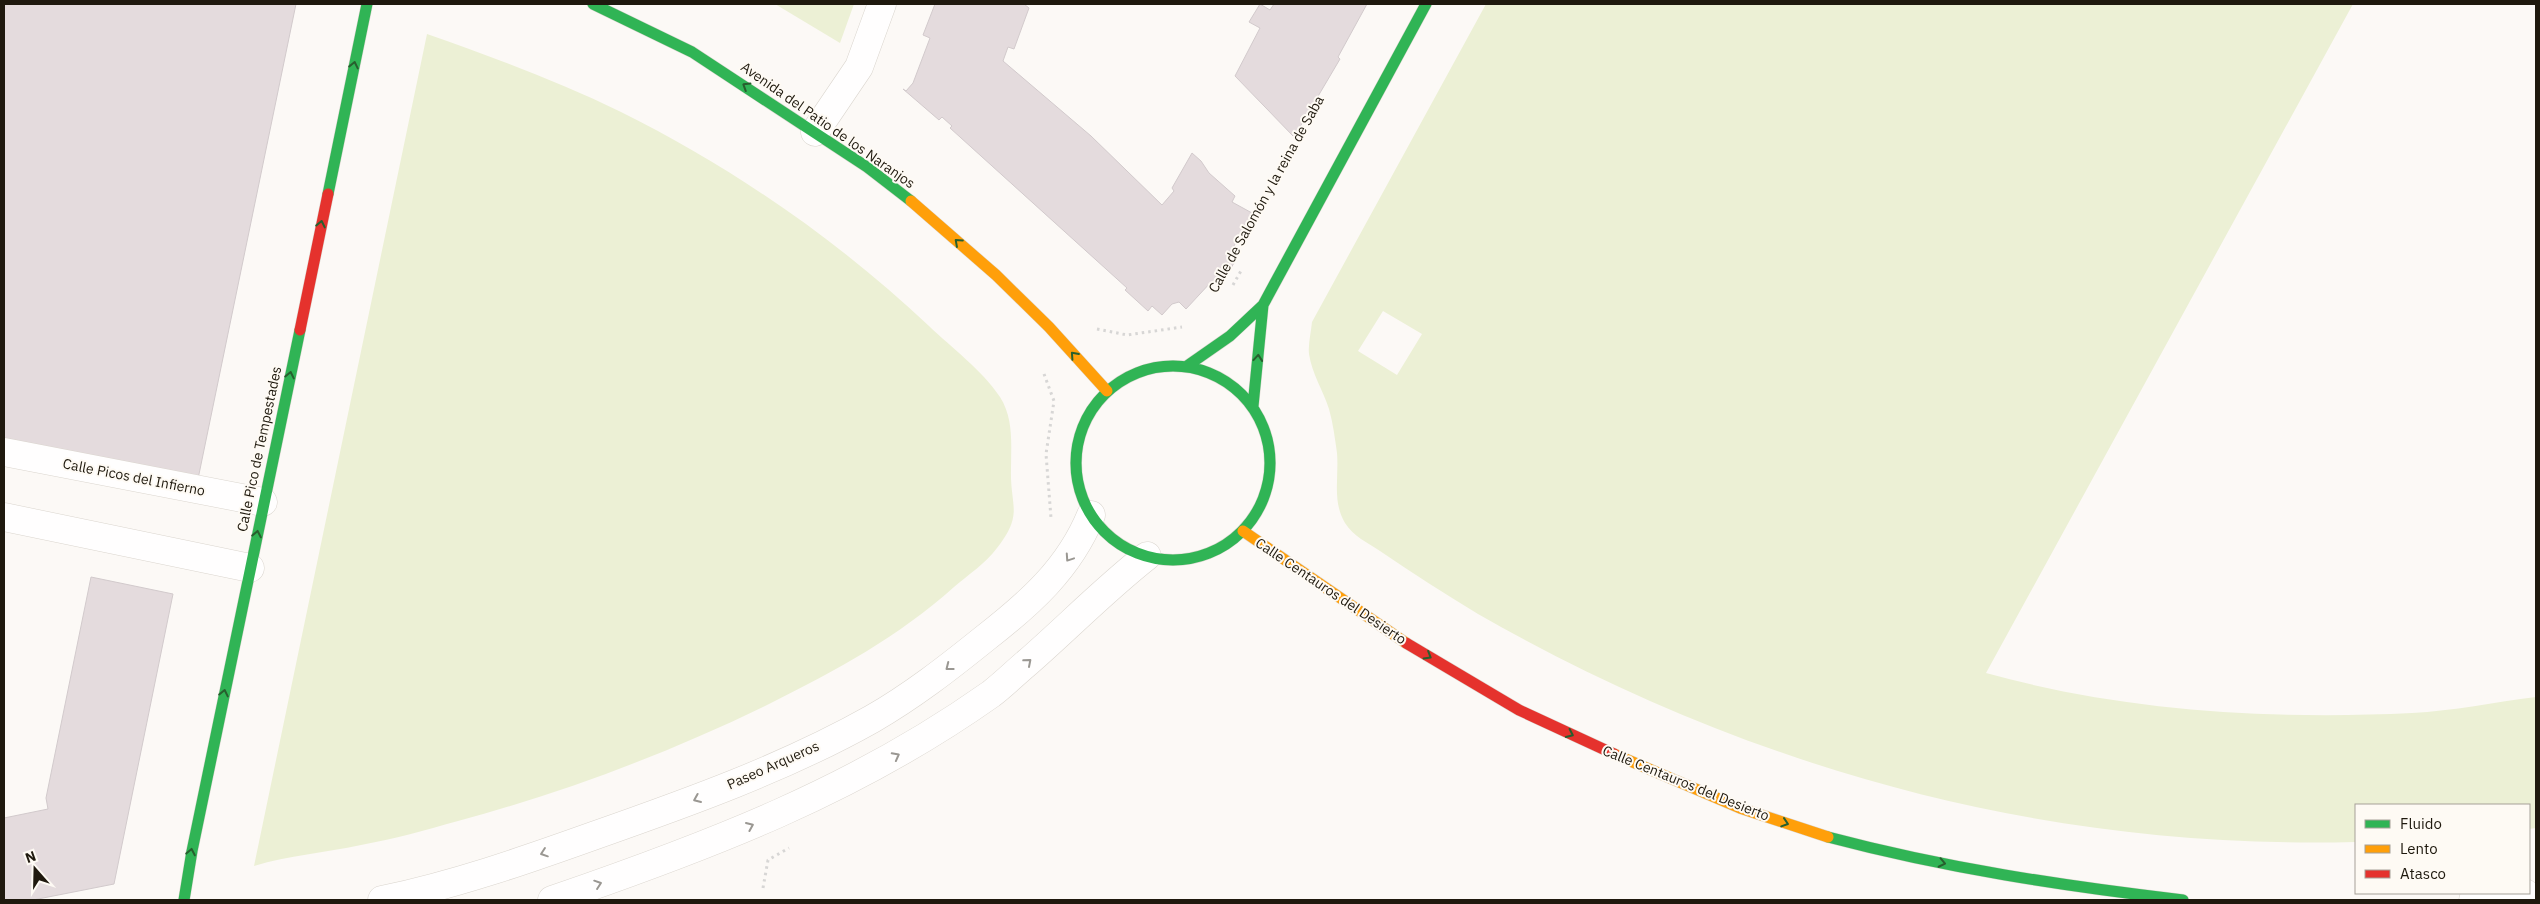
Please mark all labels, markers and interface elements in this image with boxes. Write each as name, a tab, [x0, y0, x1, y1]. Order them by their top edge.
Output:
street label: Avenida del Patio de los Naranjos	[737, 58, 919, 192]
one-way arrow	[348, 61, 359, 70]
one-way arrow	[742, 82, 751, 92]
street label: Calle de Salomón y la reina de Saba	[1204, 92, 1328, 296]
one-way arrow	[315, 220, 326, 229]
one-way arrow	[955, 238, 964, 247]
one-way arrow	[1071, 352, 1080, 361]
one-way arrow	[1252, 353, 1263, 361]
street label: Calle Pico de Tempestades	[233, 365, 285, 533]
one-way arrow	[284, 370, 295, 379]
street label: Calle Picos del Infierno	[61, 454, 207, 500]
one-way arrow	[252, 530, 262, 538]
street label: Calle Centauros del Desierto	[1252, 534, 1410, 648]
one-way arrow	[1066, 553, 1075, 562]
one-way arrow	[1422, 650, 1431, 660]
one-way arrow	[1022, 659, 1031, 668]
one-way arrow	[946, 662, 955, 670]
one-way arrow	[219, 689, 229, 698]
one-way arrow	[1565, 728, 1574, 738]
street label: Paseo Arqueros	[724, 737, 822, 793]
street label: Calle Centauros del Desierto	[1600, 741, 1772, 825]
one-way arrow	[891, 752, 900, 762]
one-way arrow	[693, 792, 702, 803]
legend	[2355, 804, 2530, 894]
text: Fluido	[2400, 814, 2442, 833]
one-way arrow	[1780, 817, 1789, 827]
one-way arrow	[745, 822, 753, 832]
text: Lento	[2400, 839, 2438, 858]
north arrow	[10, 844, 60, 894]
text: N	[23, 847, 38, 867]
one-way arrow	[541, 847, 549, 857]
one-way arrow	[186, 848, 196, 857]
one-way arrow	[1938, 857, 1947, 868]
text: Atasco	[2400, 864, 2446, 883]
one-way arrow	[593, 880, 602, 890]

